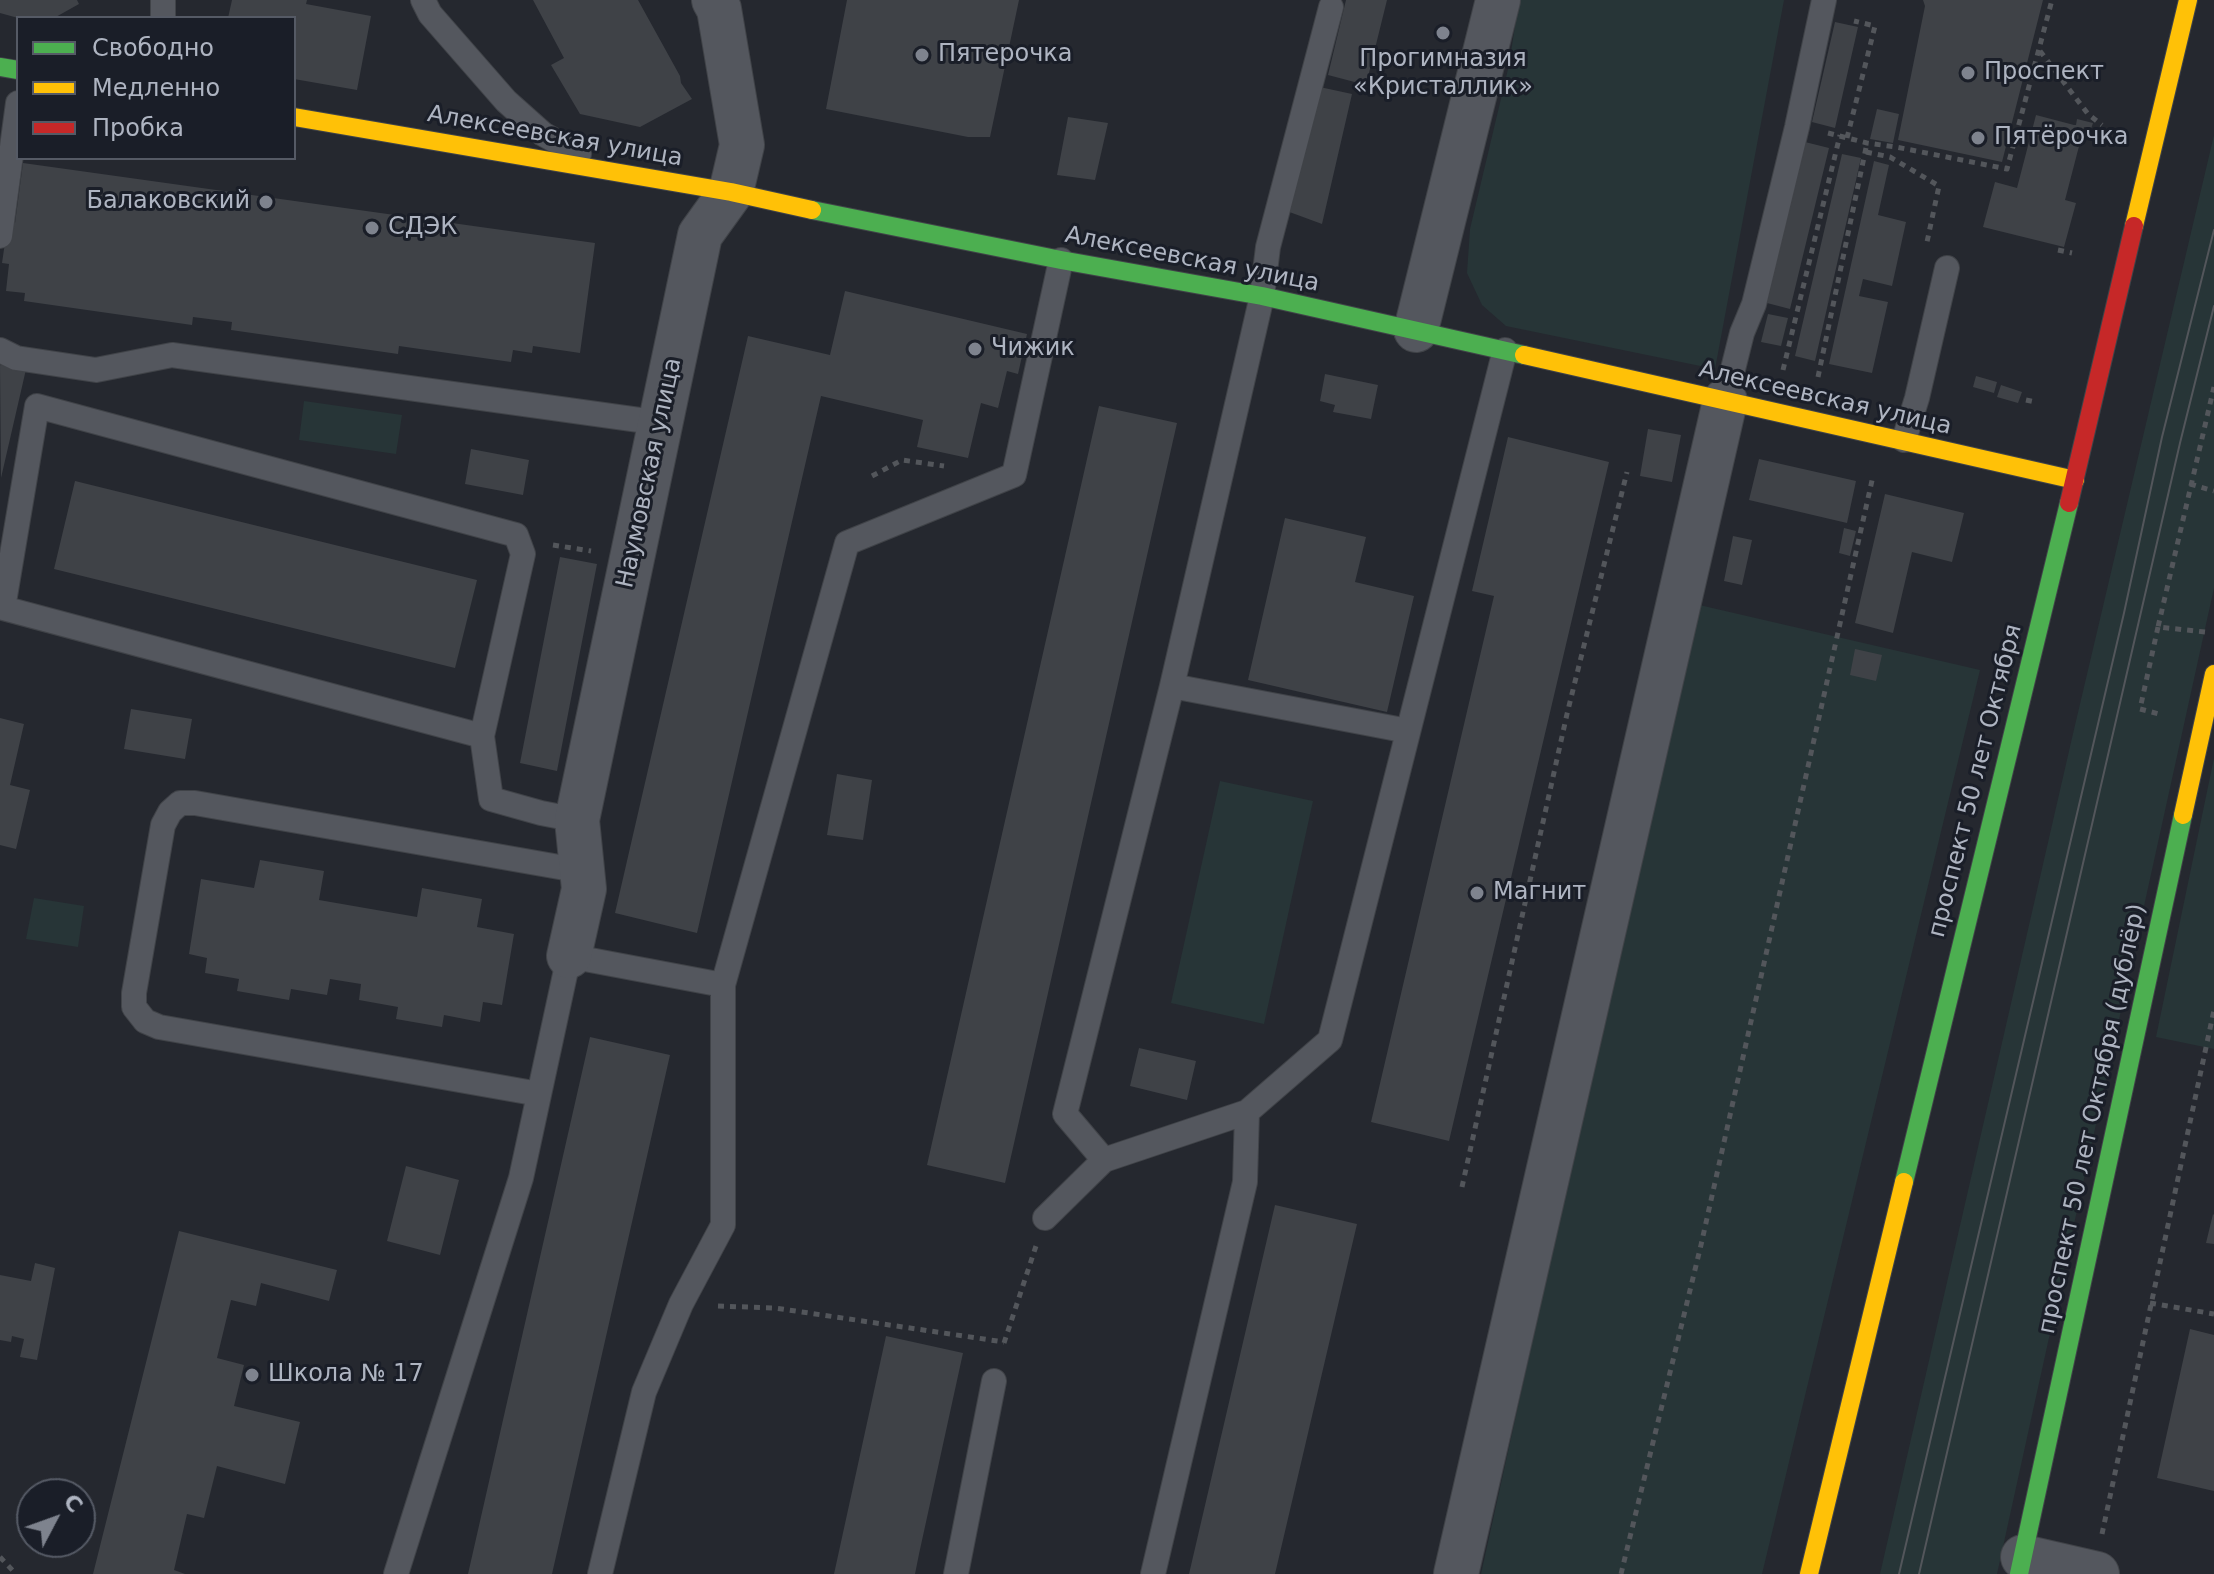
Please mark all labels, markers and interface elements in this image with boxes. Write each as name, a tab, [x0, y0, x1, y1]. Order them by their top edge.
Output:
legend	[16, 16, 296, 160]
marker: Прогимназия «Кристаллик»	[1434, 24, 1452, 42]
text: Свободно	[92, 34, 214, 62]
place label: Пятерочка	[938, 41, 1073, 69]
marker: Пятерочка	[913, 46, 931, 64]
place label: Прогимназия «Кристаллик»	[1353, 46, 1533, 102]
place label: Проспект	[1984, 59, 2104, 87]
marker: Проспект	[1959, 64, 1977, 82]
text: Медленно	[92, 74, 220, 102]
street label: Алексеевская улица	[425, 100, 685, 174]
text: Пробка	[92, 114, 184, 142]
place label: Пятёрочка	[1994, 124, 2129, 152]
marker: Пятёрочка	[1969, 129, 1987, 147]
place label: Балаковский	[87, 188, 250, 216]
marker: Балаковский	[257, 193, 275, 211]
place label: СДЭК	[388, 214, 457, 242]
marker: СДЭК	[363, 219, 381, 237]
street label: Алексеевская улица	[1062, 221, 1322, 299]
place label: Чижик	[991, 335, 1075, 363]
marker: Чижик	[966, 340, 984, 358]
street label: Наумовская улица	[612, 355, 688, 591]
street label: Алексеевская улица	[1696, 356, 1954, 442]
street label: проспект 50 лет Октября	[1923, 622, 2029, 940]
place label: Магнит	[1493, 879, 1586, 907]
marker: Магнит	[1468, 884, 1486, 902]
street label: проспект 50 лет Октября (дублёр)	[2033, 901, 2153, 1337]
place label: Школа № 17	[268, 1361, 424, 1389]
marker: Школа № 17	[243, 1366, 261, 1384]
north arrow	[16, 1478, 96, 1558]
text: С	[58, 1489, 88, 1518]

